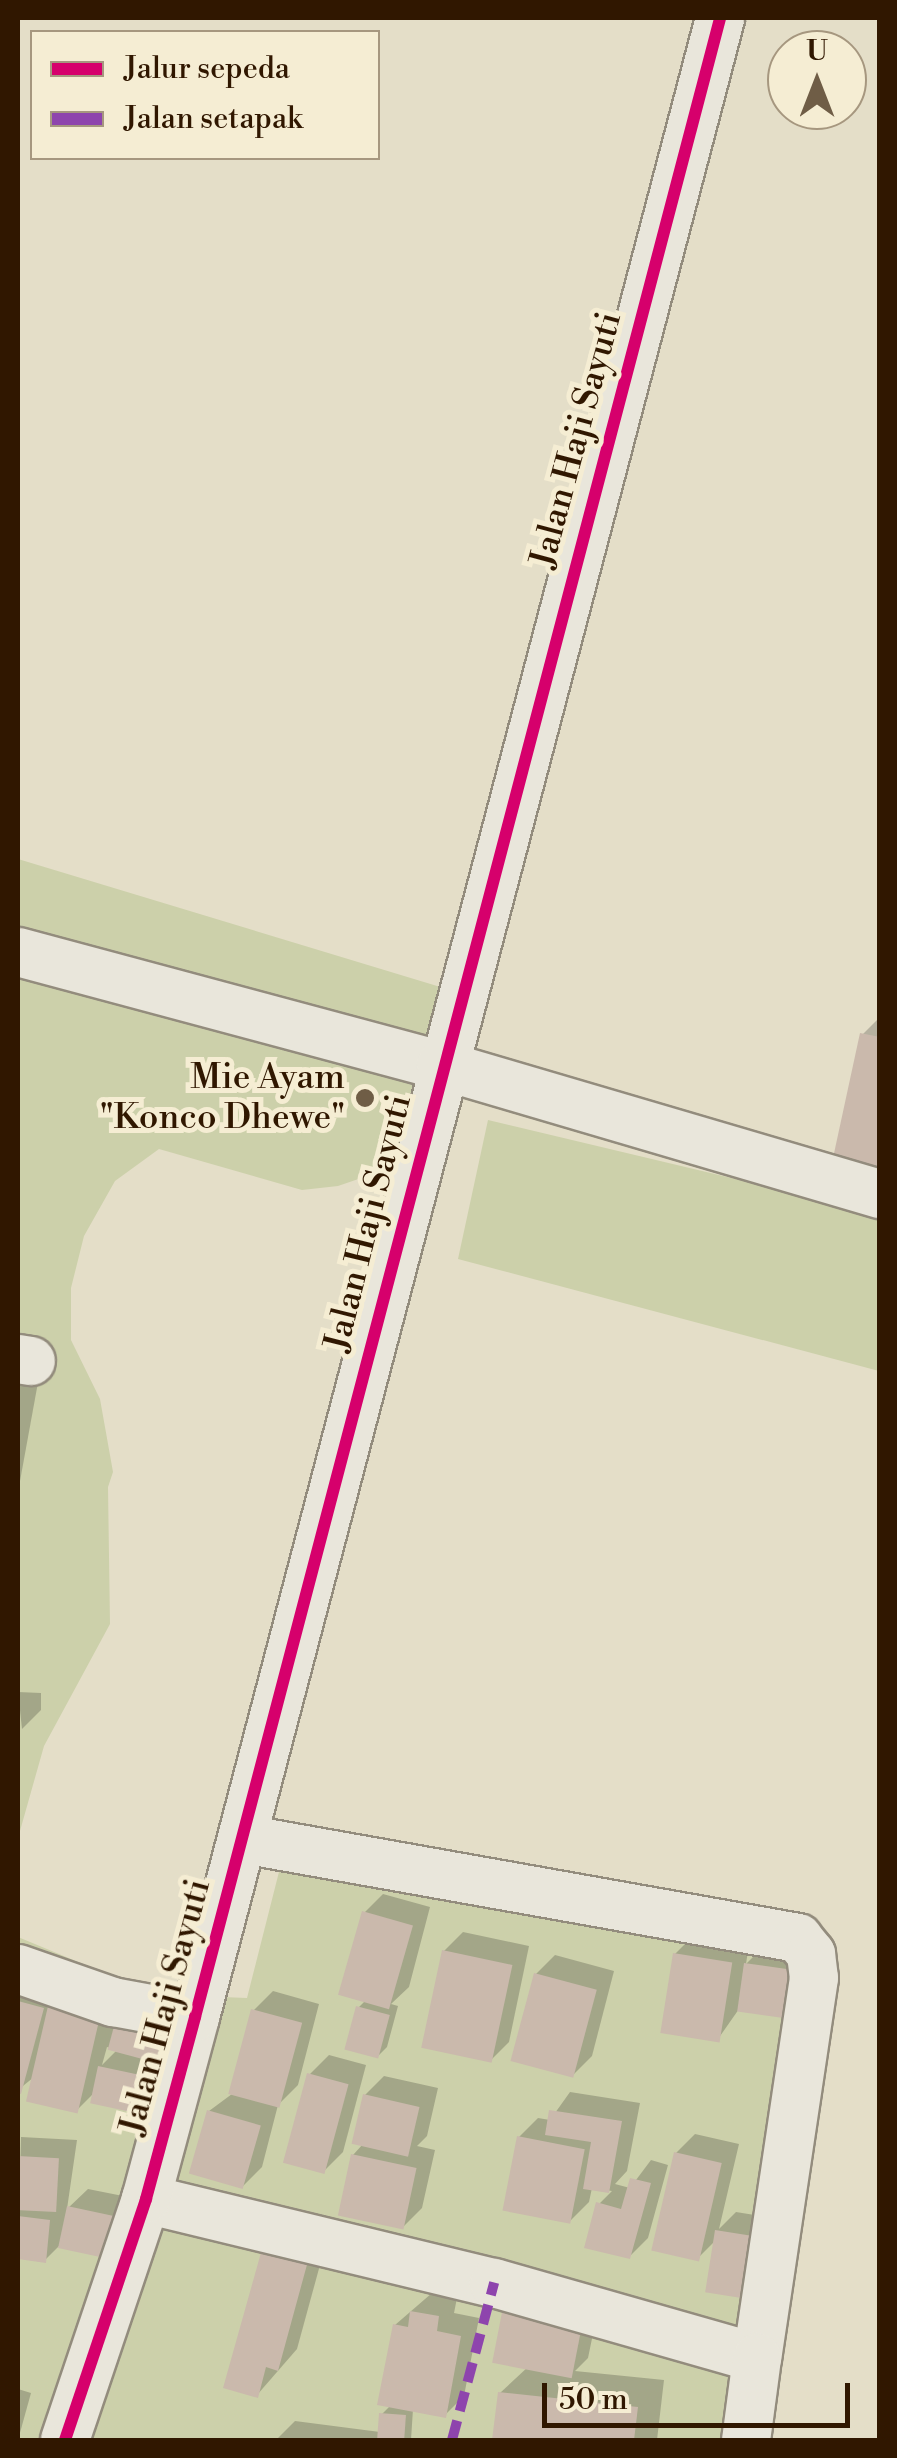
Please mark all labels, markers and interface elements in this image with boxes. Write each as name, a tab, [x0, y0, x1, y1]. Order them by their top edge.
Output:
legend	[30, 30, 380, 160]
north arrow	[767, 30, 867, 130]
text: U	[806, 34, 828, 69]
text: Jalur sepeda	[124, 50, 290, 88]
text: Jalan setapak	[124, 100, 303, 138]
street label: Jalan Haji Sayuti	[523, 308, 631, 572]
place label: Mie Ayam "Konco Dhewe"	[100, 1057, 345, 1139]
marker: Mie Ayam "Konco Dhewe"	[354, 1087, 376, 1109]
street label: Jalan Haji Sayuti	[317, 1090, 421, 1356]
street label: Jalan Haji Sayuti	[112, 1875, 220, 2139]
scale bar	[547, 2363, 854, 2425]
text: 50 m	[559, 2381, 628, 2419]

